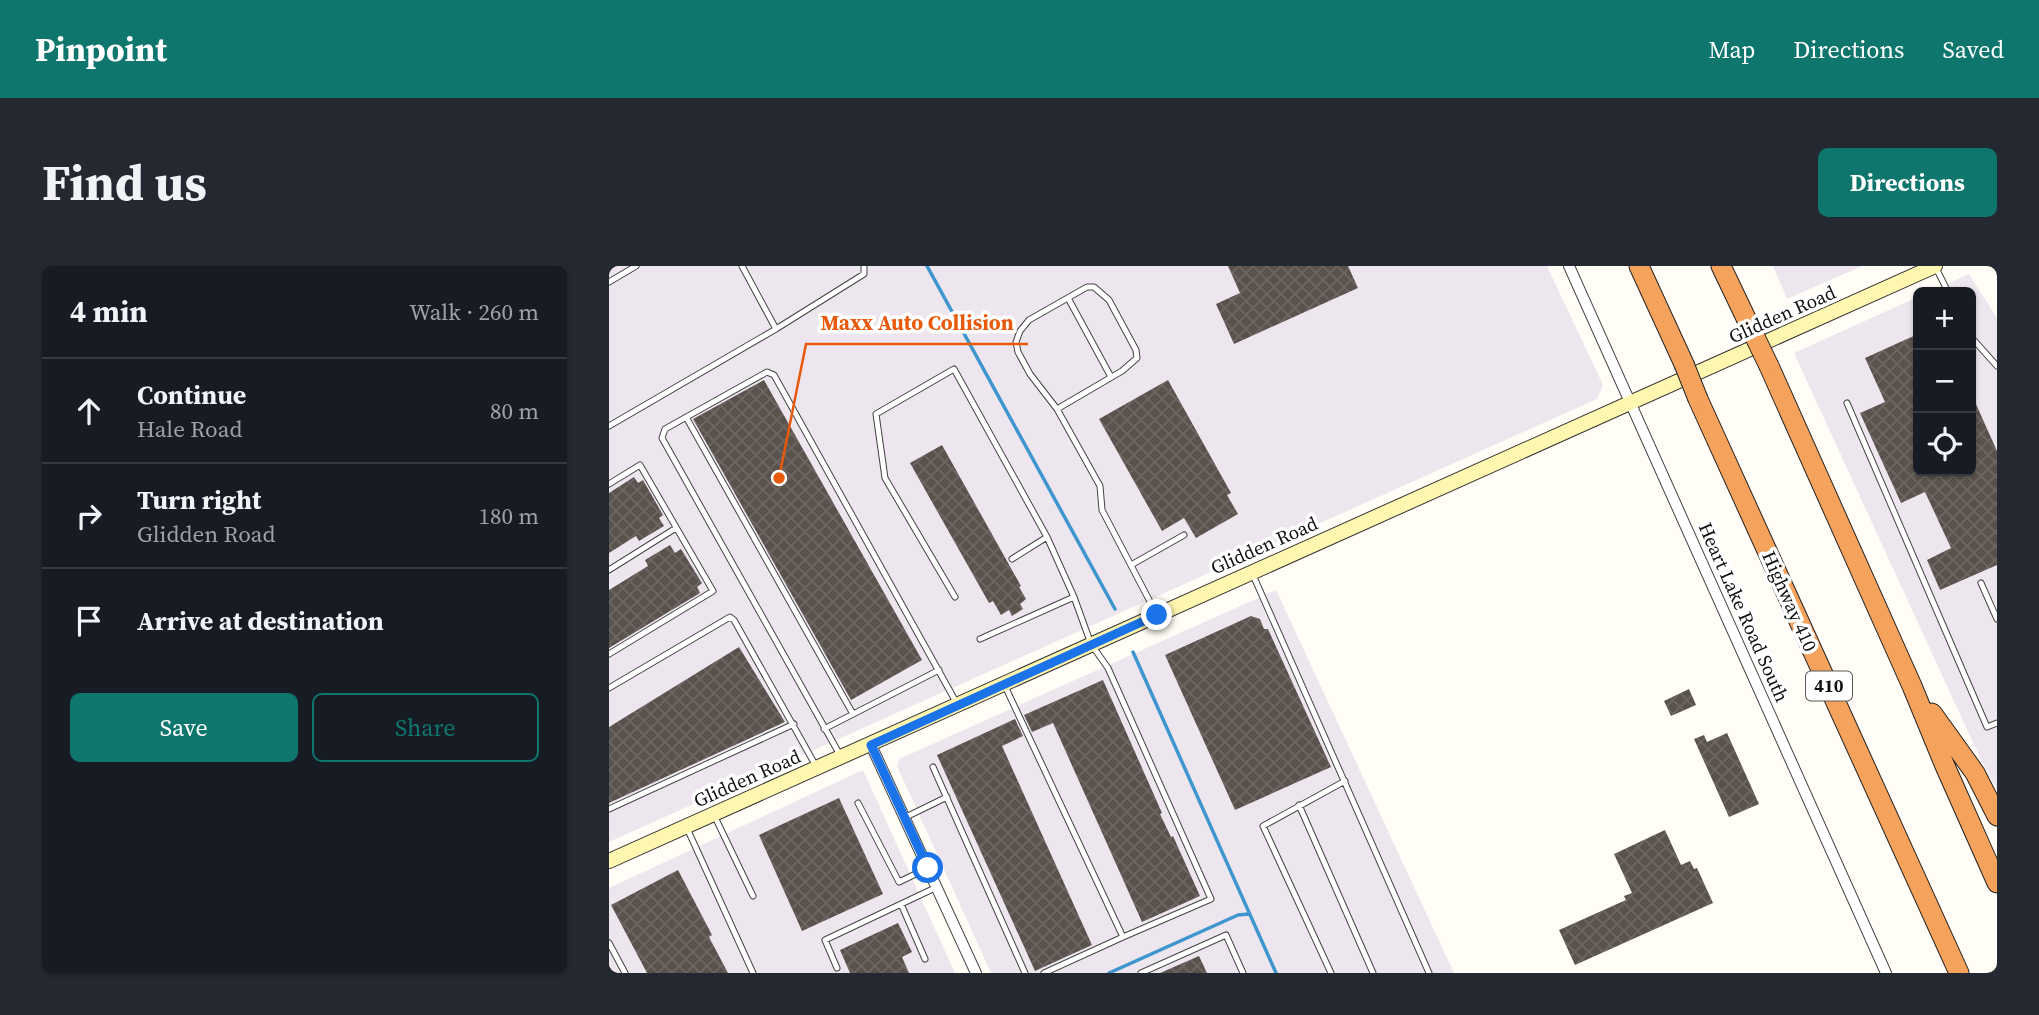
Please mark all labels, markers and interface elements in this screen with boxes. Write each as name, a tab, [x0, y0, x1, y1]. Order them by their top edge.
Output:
text: Pinpoint	[35, 27, 167, 72]
text: Map	[1708, 33, 1755, 66]
text: Directions	[1793, 33, 1904, 66]
text: Saved	[1942, 33, 2004, 66]
button: Directions	[1818, 148, 1997, 217]
text: Find us	[42, 149, 207, 216]
street label: Glidden Road	[1724, 279, 1840, 349]
map controls	[1913, 287, 1976, 476]
button: +	[1913, 287, 1976, 350]
text: 4 min	[70, 291, 148, 332]
text: Walk · 260 m	[409, 296, 539, 328]
callout: Maxx Auto Collision	[806, 302, 1028, 344]
text: Maxx Auto Collision	[820, 308, 1014, 337]
button: −	[1913, 350, 1976, 413]
text: Continue	[137, 377, 246, 413]
icon: ahead	[70, 392, 108, 430]
text: 80 m	[490, 395, 539, 427]
text: Hale Road	[137, 413, 242, 445]
button: locate	[1913, 413, 1976, 476]
text: Turn right	[137, 482, 261, 518]
icon: right	[70, 497, 108, 535]
text: 180 m	[478, 500, 539, 532]
street label: Glidden Road	[1206, 510, 1322, 580]
text: Glidden Road	[137, 518, 276, 550]
street label: Heart Lake Road South	[1693, 518, 1795, 706]
street label: Highway 410	[1756, 547, 1824, 655]
route end	[1141, 599, 1172, 630]
icon: arrive	[70, 602, 108, 640]
text: Arrive at destination	[137, 603, 384, 639]
road number: 410	[1806, 672, 1852, 700]
button: Save	[70, 693, 298, 762]
button: Share	[312, 693, 539, 762]
street label: Glidden Road	[689, 743, 805, 813]
route start	[912, 852, 943, 883]

